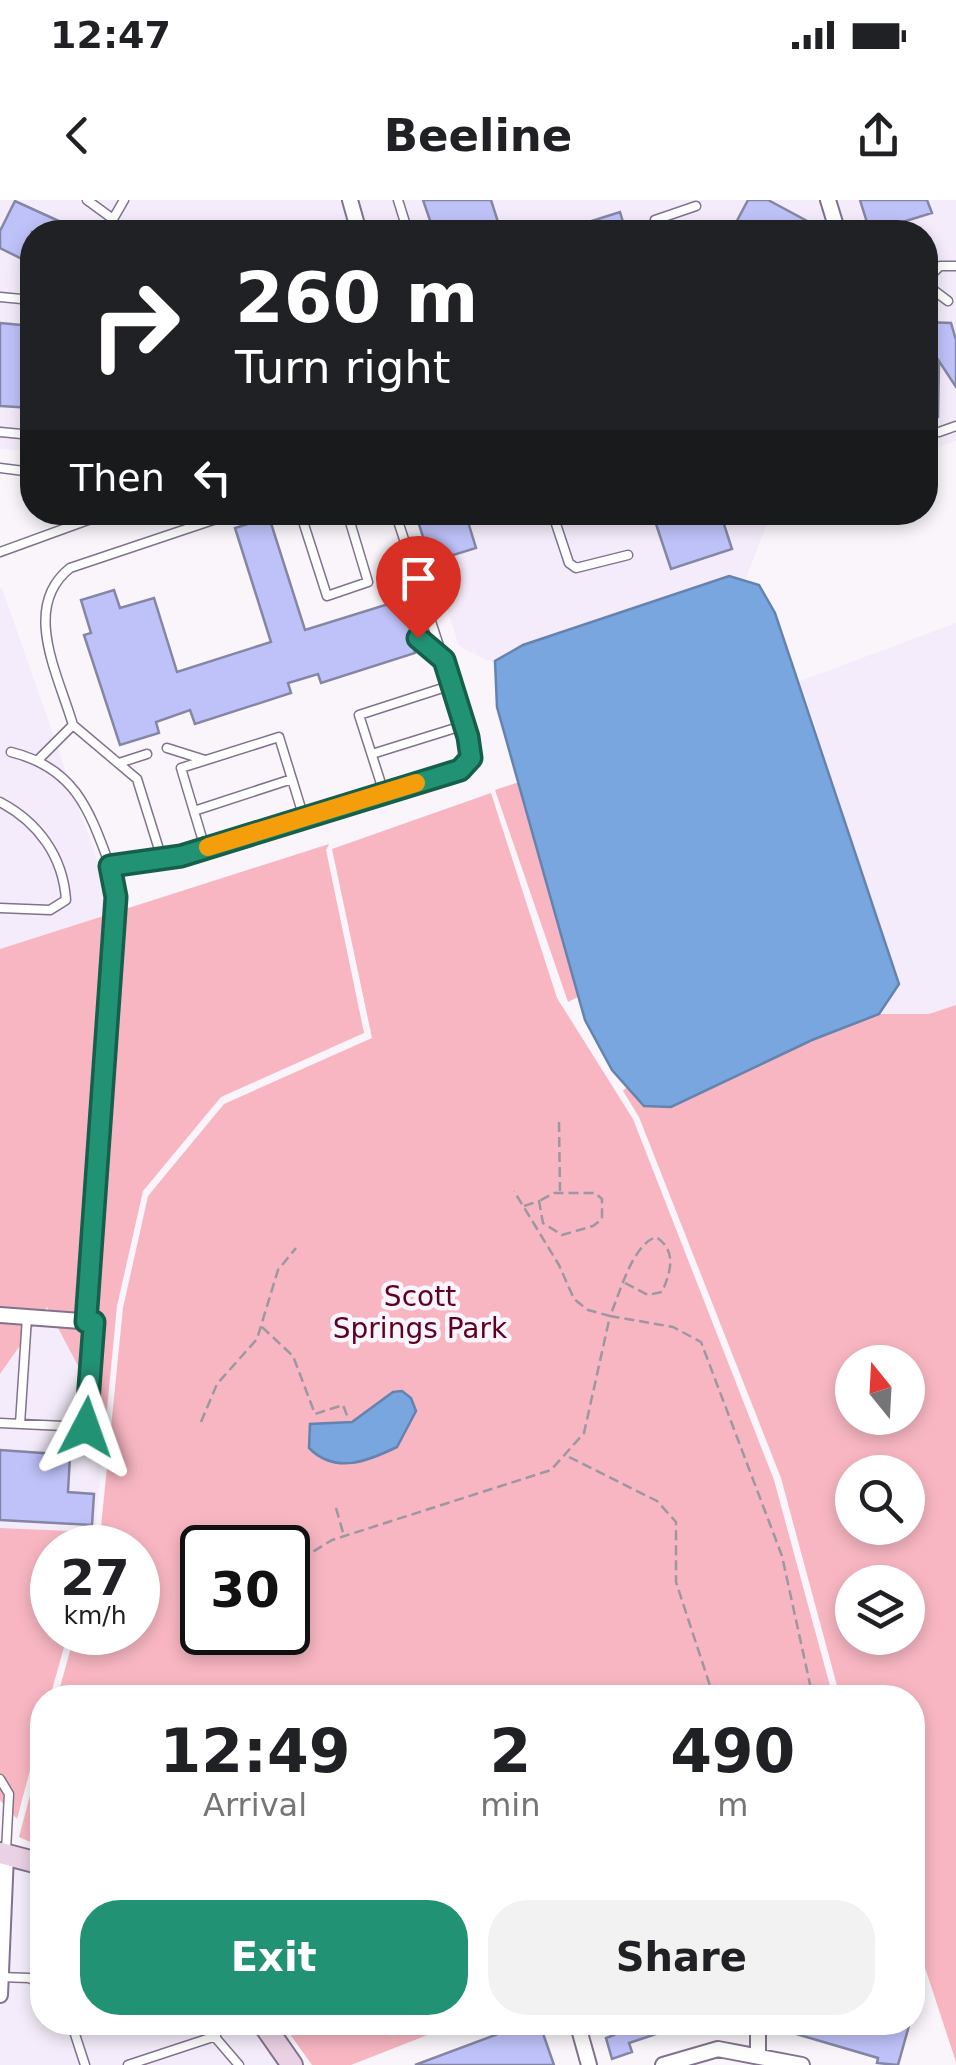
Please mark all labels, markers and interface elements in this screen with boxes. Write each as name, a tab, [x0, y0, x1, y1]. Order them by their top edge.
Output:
text: 12:47	[50, 13, 171, 57]
icon: back	[50, 108, 105, 163]
icon: share	[851, 108, 906, 163]
text: Beeline	[384, 109, 572, 162]
text: 260 m	[235, 257, 478, 339]
icon: right	[70, 260, 200, 390]
text: Turn right	[235, 341, 450, 394]
icon: left	[185, 450, 240, 505]
text: Then	[70, 456, 165, 500]
pin	[376, 536, 461, 639]
icon: arrive	[391, 551, 446, 606]
park label: Scott Springs Park	[333, 1280, 508, 1345]
north arrow	[835, 1345, 925, 1435]
map controls	[835, 1345, 925, 1655]
position arrow	[34, 1375, 138, 1479]
button: search	[835, 1455, 925, 1545]
speed limit sign: 30	[180, 1525, 310, 1655]
text: 27	[60, 1549, 130, 1607]
button: layers	[835, 1565, 925, 1655]
text: km/h	[63, 1601, 127, 1630]
text: 12:49	[160, 1716, 351, 1786]
text: 2	[489, 1716, 531, 1786]
text: 490	[670, 1716, 795, 1786]
text: Arrival	[203, 1786, 307, 1824]
text: min	[480, 1786, 541, 1824]
text: m	[717, 1786, 748, 1824]
button: Exit	[80, 1900, 468, 2015]
button: Share	[488, 1900, 875, 2015]

